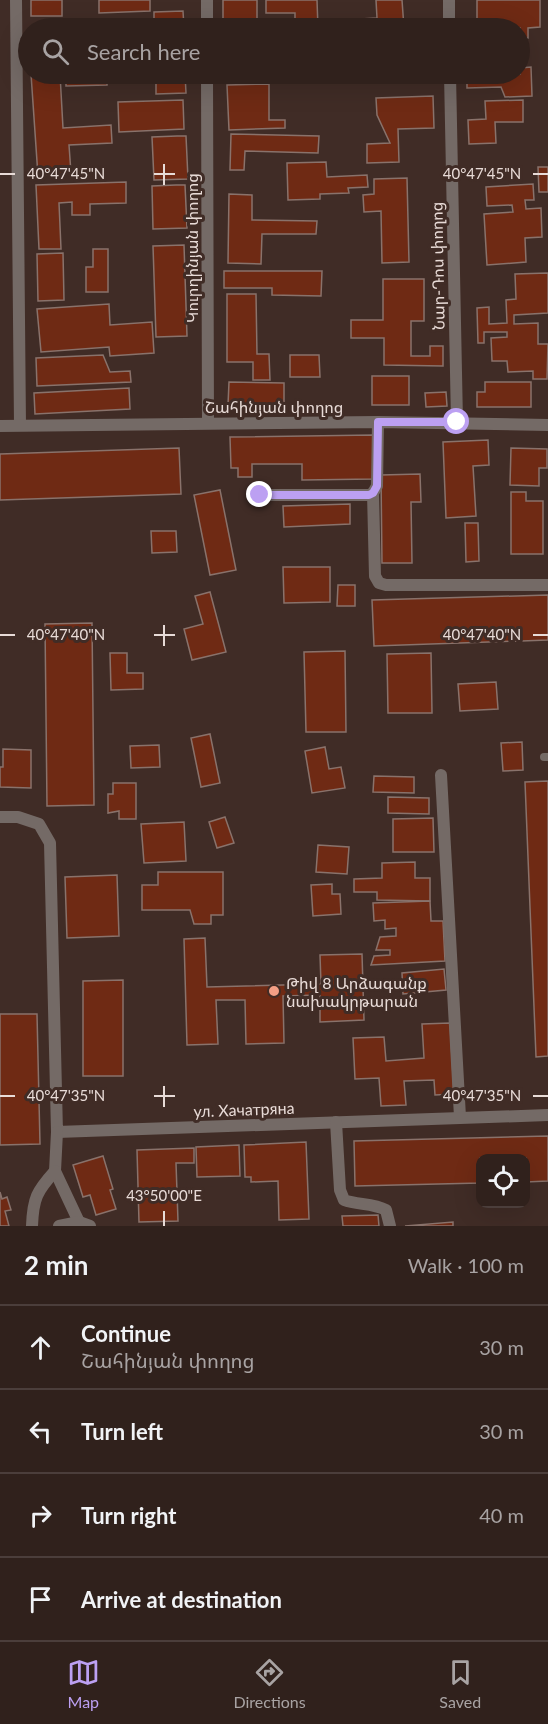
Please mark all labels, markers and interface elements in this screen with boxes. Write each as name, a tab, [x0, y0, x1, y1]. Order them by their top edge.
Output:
search box	[18, 18, 530, 84]
icon: search	[39, 35, 72, 68]
text: Search here	[87, 38, 200, 65]
text: 40°47'45"N	[27, 164, 105, 182]
text: 40°47'45"N	[443, 164, 521, 182]
street label: Կուրղինյան փողոց	[182, 173, 202, 323]
street label: Նար-Դոս փողոց	[426, 202, 449, 330]
street label: Շահինյան փողոց	[205, 397, 343, 417]
route start	[443, 408, 469, 434]
route end	[246, 481, 272, 507]
text: 40°47'40"N	[27, 625, 105, 643]
text: 40°47'40"N	[443, 625, 521, 643]
place label: Թիվ 8 Արձագանք նախակրթարան	[286, 973, 427, 1011]
marker: Թիվ 8 Արձագանք նախակրթարան	[267, 984, 281, 998]
text: 40°47'35"N	[27, 1086, 105, 1104]
text: 40°47'35"N	[443, 1086, 521, 1104]
street label: ул. Хачатряна	[193, 1098, 295, 1120]
map controls	[476, 1154, 530, 1208]
button: locate	[476, 1154, 530, 1208]
text: 43°50'00"E	[126, 1186, 202, 1204]
text: 2 min	[24, 1249, 88, 1281]
text: Walk · 100 m	[408, 1253, 524, 1277]
text: Continue	[81, 1320, 171, 1347]
icon: ahead	[24, 1331, 57, 1364]
text: 30 m	[479, 1335, 524, 1359]
text: Շահինյան փողոց	[81, 1348, 254, 1372]
icon: left	[24, 1415, 57, 1448]
text: Turn left	[81, 1418, 163, 1445]
text: 30 m	[479, 1419, 524, 1443]
icon: right	[24, 1499, 57, 1532]
text: Turn right	[81, 1502, 176, 1529]
text: 40 m	[479, 1503, 524, 1527]
icon: arrive	[24, 1583, 57, 1616]
text: Arrive at destination	[81, 1586, 282, 1613]
tab: Map	[67, 1656, 100, 1711]
tab: Directions	[233, 1656, 306, 1711]
tab: Saved	[439, 1656, 481, 1711]

